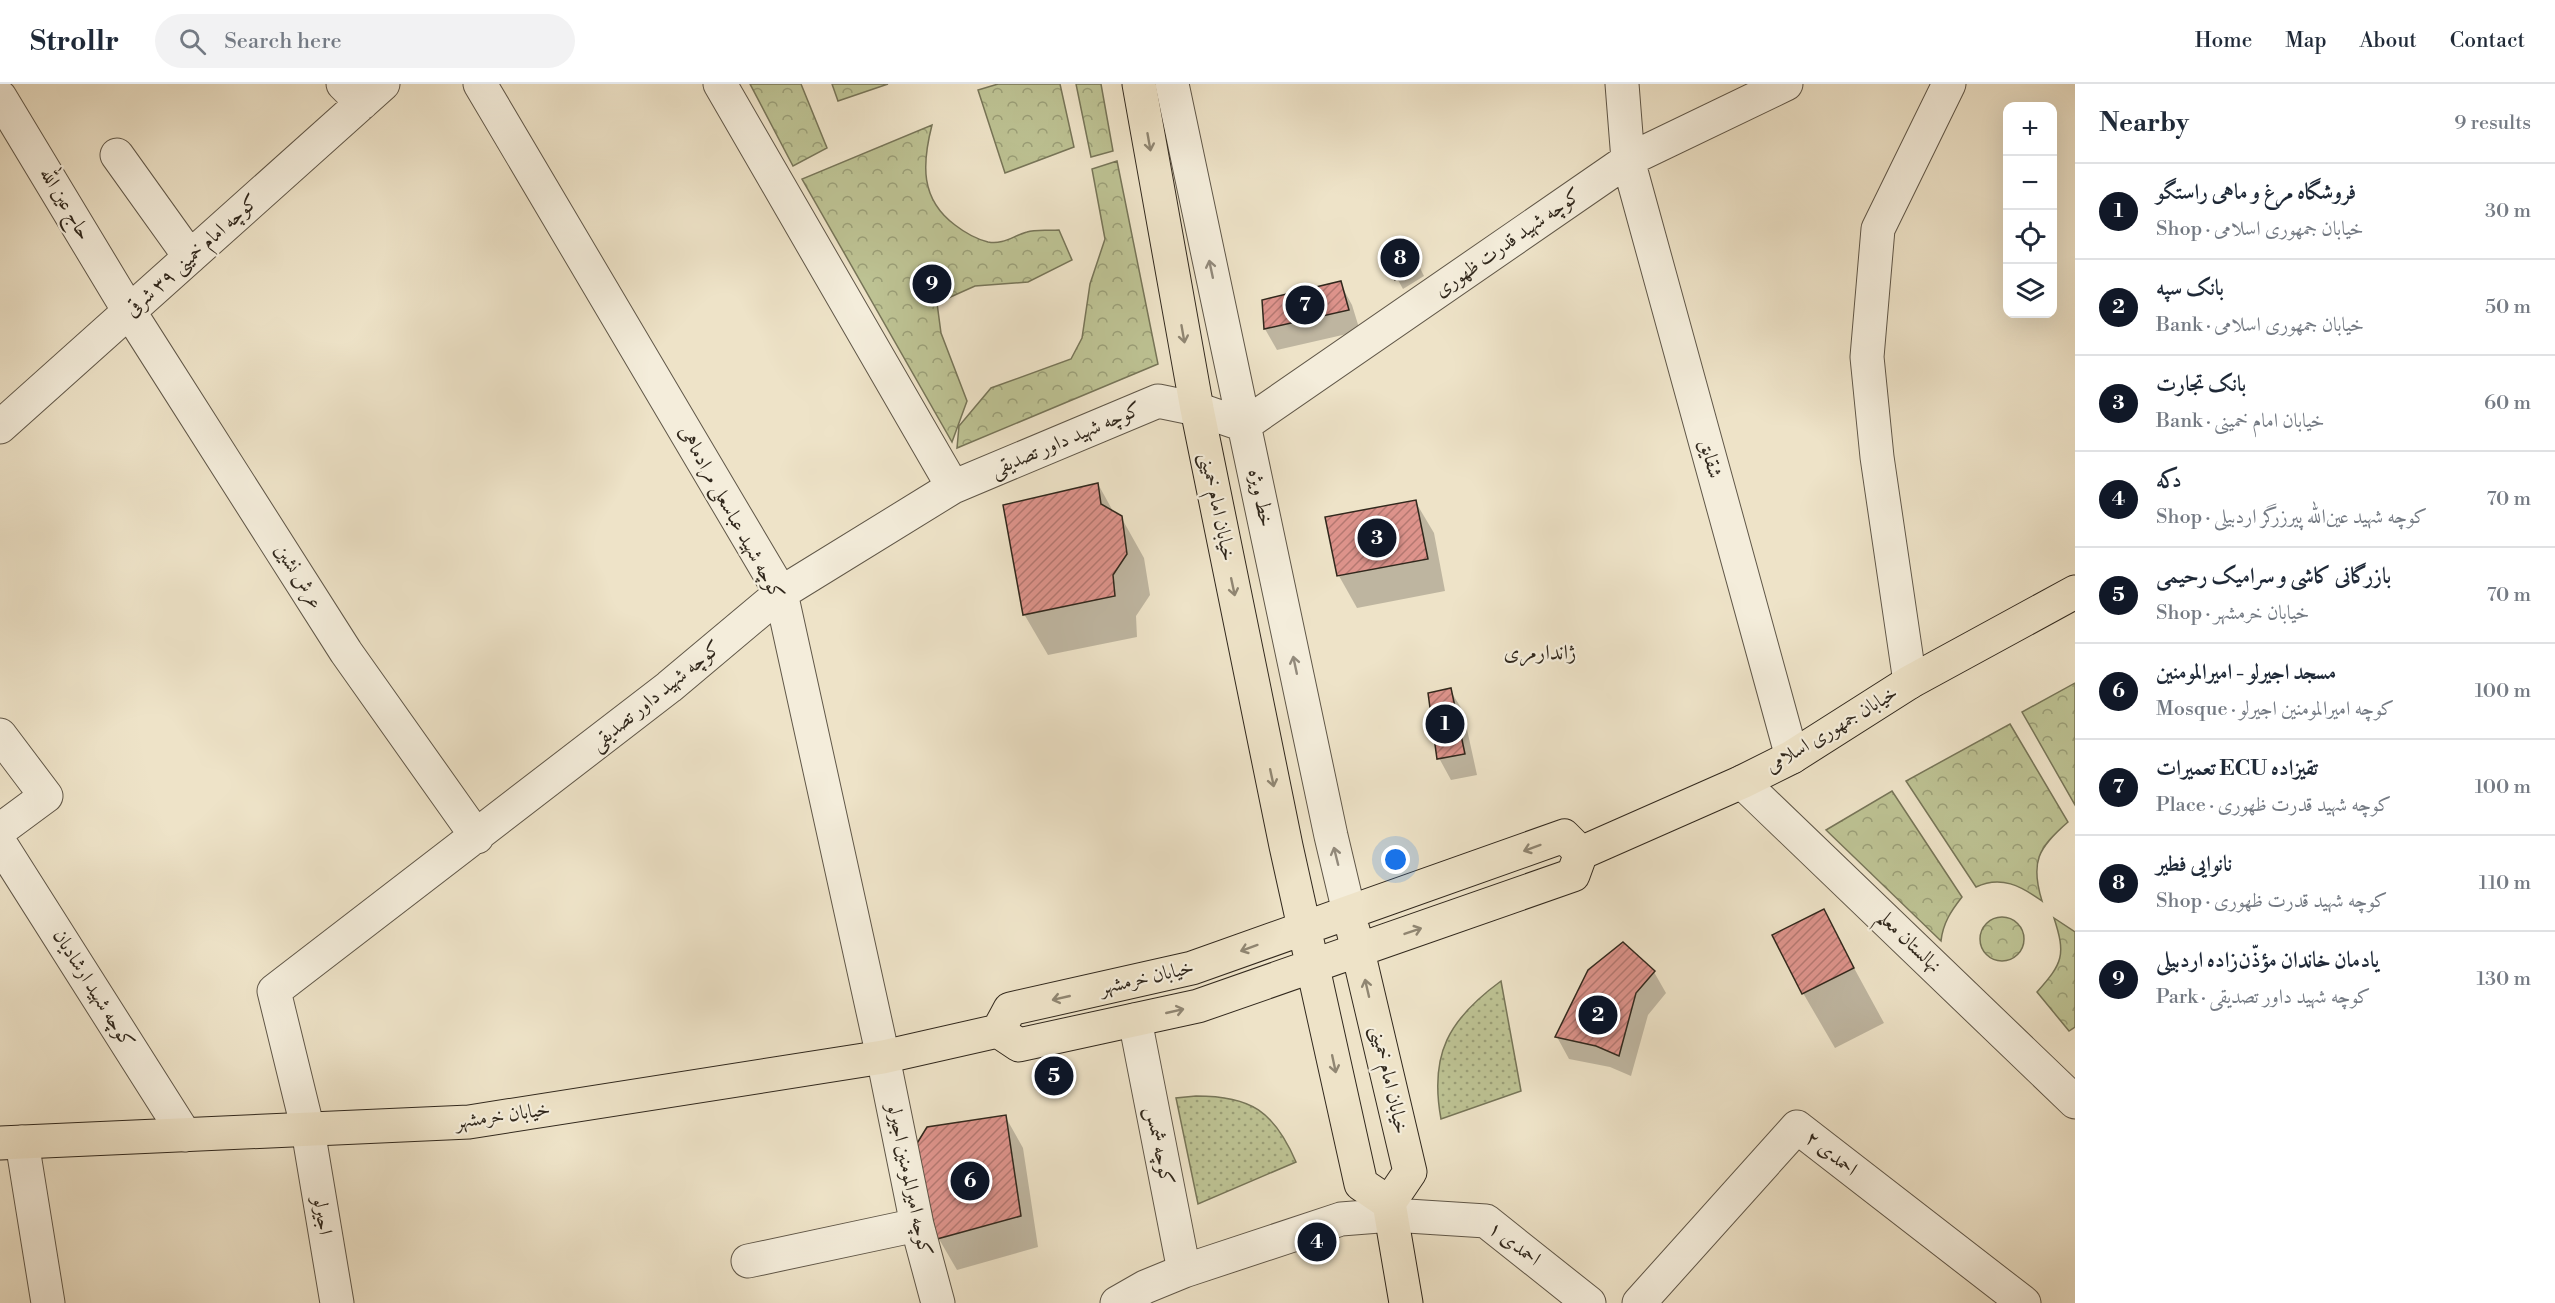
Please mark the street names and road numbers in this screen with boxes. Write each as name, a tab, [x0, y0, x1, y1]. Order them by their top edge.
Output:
street label: حاج عین الله	[30, 161, 100, 247]
street label: کوچه شهید قدرت ظهوری	[1430, 183, 1586, 303]
street label: کوچه امام خمینی ۳۹ شرقی	[120, 189, 267, 326]
street label: کوچه شهید داور تصدیقی	[987, 397, 1146, 484]
street label: کوچه شهید عباسعلی مرادماهی	[672, 421, 789, 605]
street label: شقایق	[1693, 437, 1727, 481]
street label: خیابان امام خمینی	[1189, 450, 1241, 564]
street label: خط ویژه	[1242, 467, 1278, 529]
street label: عرش نشین	[268, 540, 328, 614]
street label: کوچه شهید داور تصدیقی	[585, 636, 727, 757]
street label: خیابان جمهوری اسلامی	[1761, 681, 1903, 779]
street label: نهالستان معلم	[1867, 905, 1946, 984]
street label: کوچه شهید ارشادیان	[47, 925, 139, 1053]
street label: خیابان خرمشهر	[1096, 955, 1196, 1001]
street label: خیابان امام خمینی	[1361, 1023, 1414, 1137]
street label: خیابان خرمشهر	[452, 1097, 552, 1135]
street label: کوچه امیرالمومنین اجیرلو	[880, 1100, 937, 1258]
street label: کوچه شمس	[1139, 1105, 1179, 1187]
street label: احمدی ۲	[1800, 1126, 1862, 1182]
street label: اجیرلو	[306, 1193, 337, 1237]
street label: احمدی ۱	[1483, 1216, 1545, 1272]

